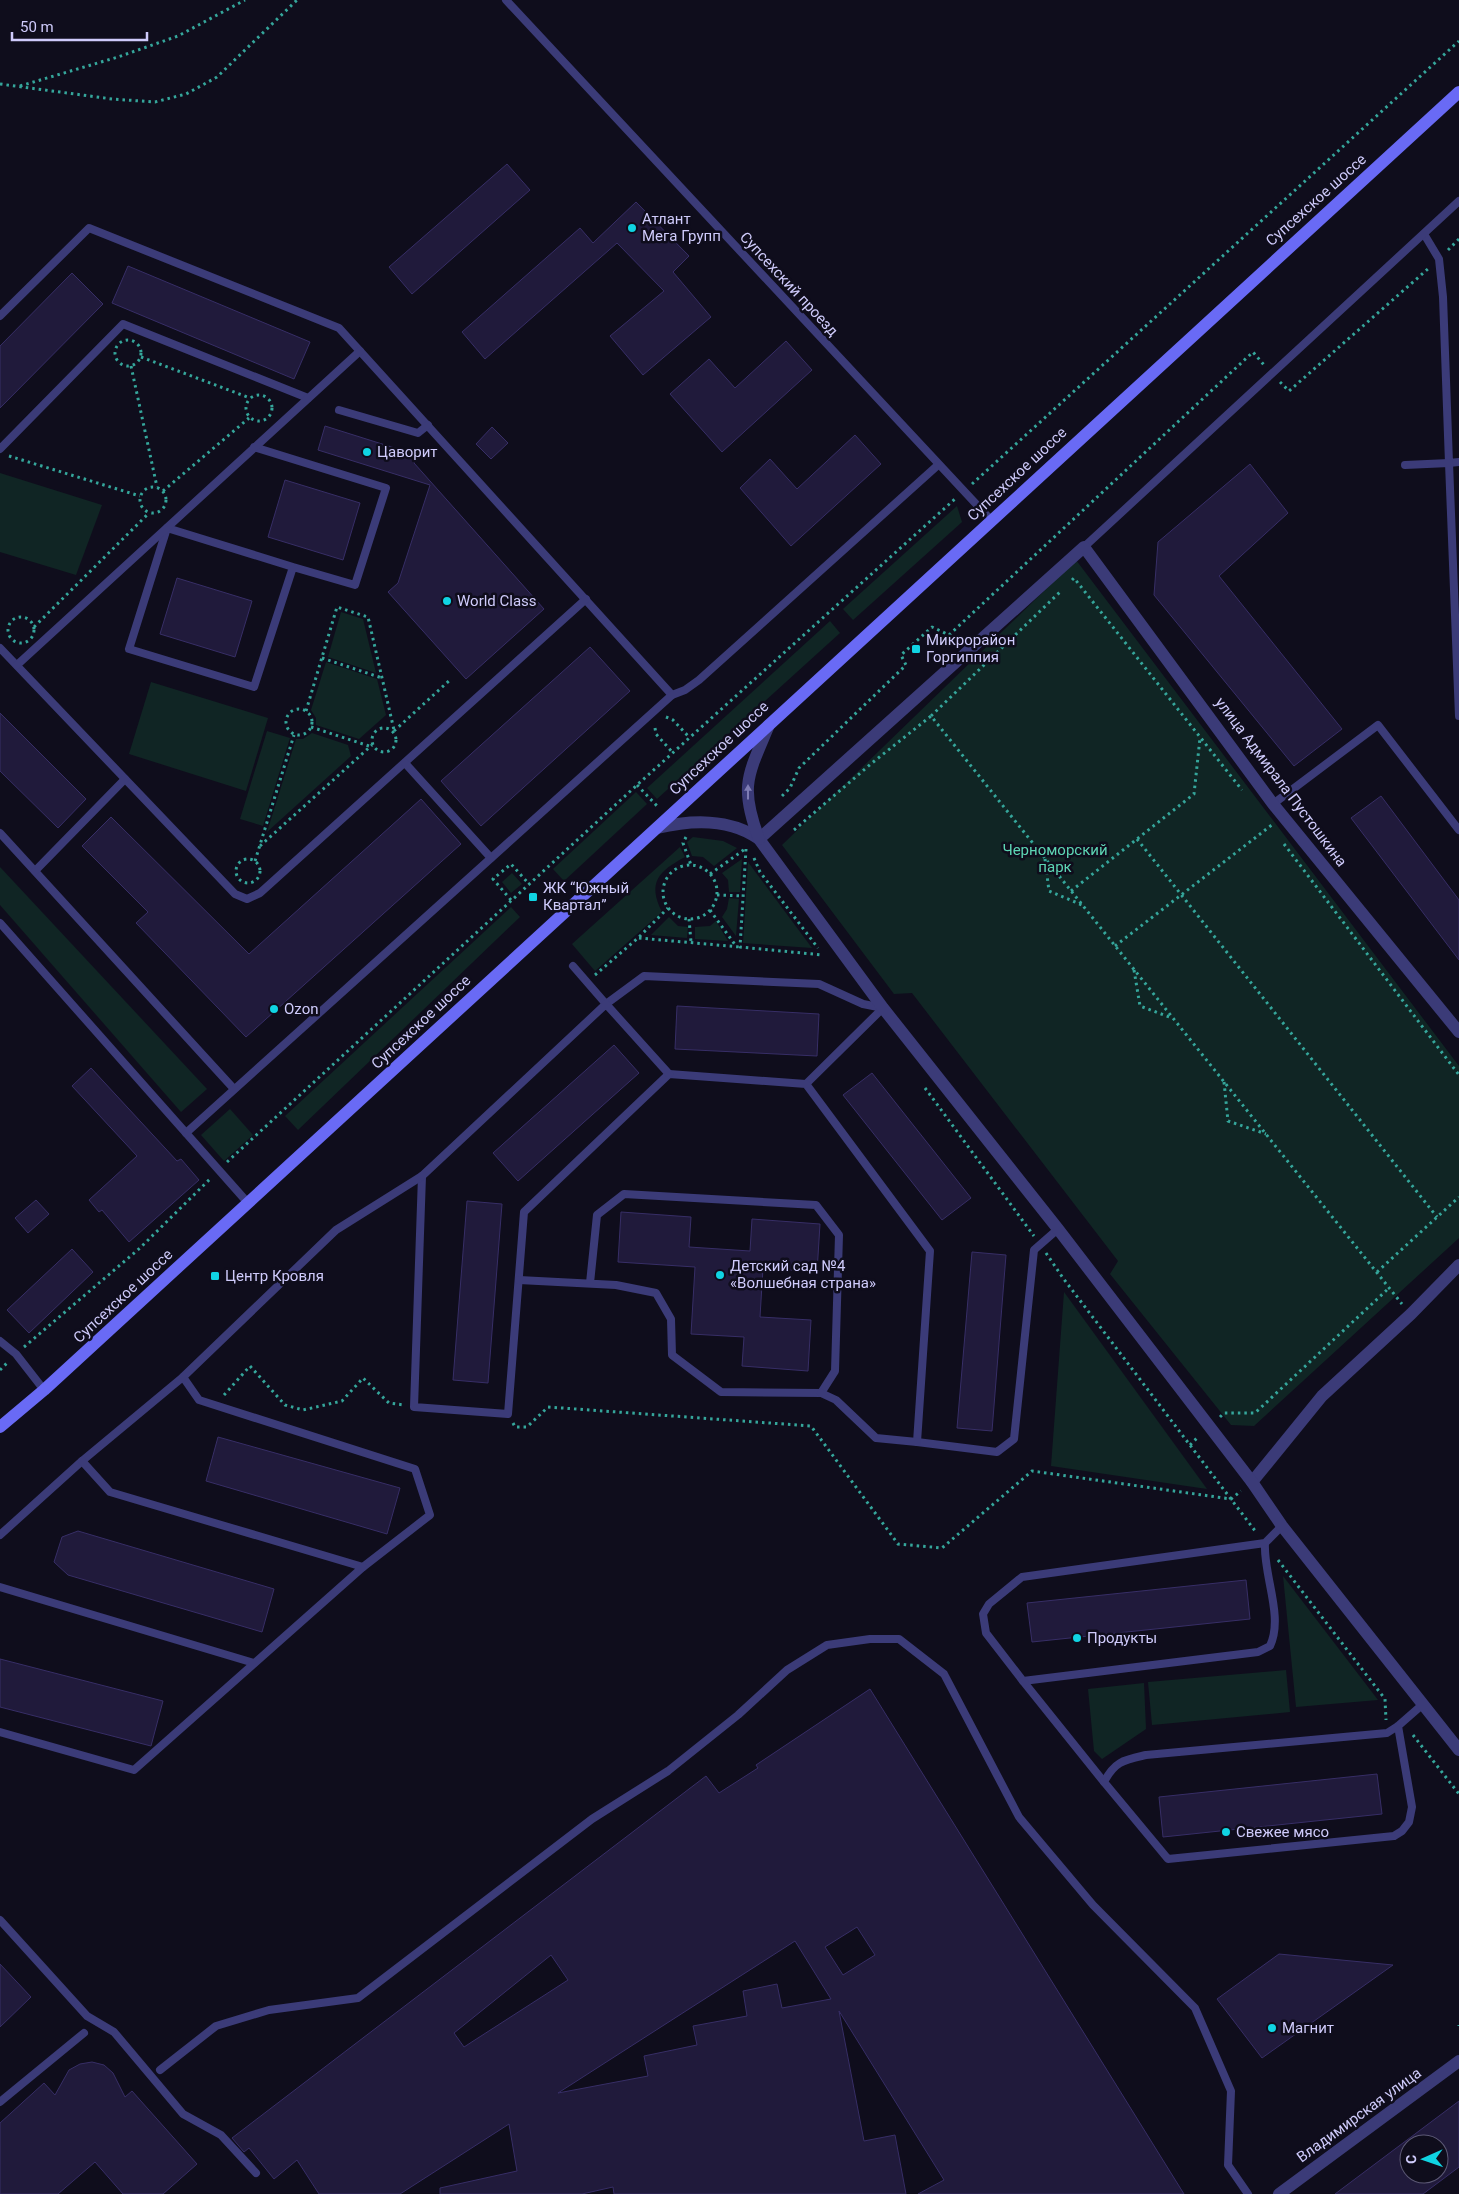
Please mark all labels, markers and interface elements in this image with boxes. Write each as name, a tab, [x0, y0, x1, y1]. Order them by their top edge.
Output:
scale bar	[12, 10, 148, 42]
text: 50 m	[20, 18, 54, 36]
street label: Супсехское шоссе	[1262, 150, 1370, 250]
place label: Атлант Мега Групп	[642, 210, 721, 245]
marker: Атлант Мега Групп	[626, 222, 638, 234]
street label: Супсехский проезд	[736, 228, 842, 340]
street label: Супсехское шоссе	[964, 423, 1070, 525]
place label: Цаворит	[377, 443, 438, 461]
marker: Цаворит	[361, 446, 373, 458]
place label: World Class	[457, 592, 537, 610]
marker: World Class	[441, 595, 453, 607]
place label: Микрорайон Горгиппия	[926, 631, 1015, 666]
marker: Микрорайон Горгиппия	[910, 643, 922, 655]
street label: улица Адмирала Пустошкина	[1211, 694, 1351, 870]
street label: Супсехское шоссе	[666, 697, 772, 799]
one-way arrow	[744, 784, 752, 800]
park label: Черноморский парк	[1002, 841, 1108, 876]
place label: ЖК “Южный Квартал”	[543, 879, 629, 914]
marker: ЖК “Южный Квартал”	[527, 891, 539, 903]
street label: Супсехское шоссе	[368, 971, 474, 1073]
place label: Ozon	[284, 1000, 318, 1018]
marker: Ozon	[268, 1003, 280, 1015]
street label: Супсехское шоссе	[70, 1245, 176, 1347]
place label: Детский сад №4 «Волшебная страна»	[730, 1257, 876, 1292]
place label: Центр Кровля	[225, 1267, 324, 1285]
marker: Детский сад №4 «Волшебная страна»	[714, 1269, 726, 1281]
marker: Центр Кровля	[209, 1270, 221, 1282]
place label: Продукты	[1087, 1629, 1157, 1647]
marker: Продукты	[1071, 1632, 1083, 1644]
place label: Свежее мясо	[1236, 1823, 1329, 1841]
marker: Свежее мясо	[1220, 1826, 1232, 1838]
place label: Магнит	[1282, 2019, 1334, 2037]
marker: Магнит	[1266, 2022, 1278, 2034]
street label: Владимирская улица	[1293, 2064, 1425, 2166]
north arrow	[1399, 2134, 1449, 2184]
text: С	[1403, 2155, 1419, 2164]

